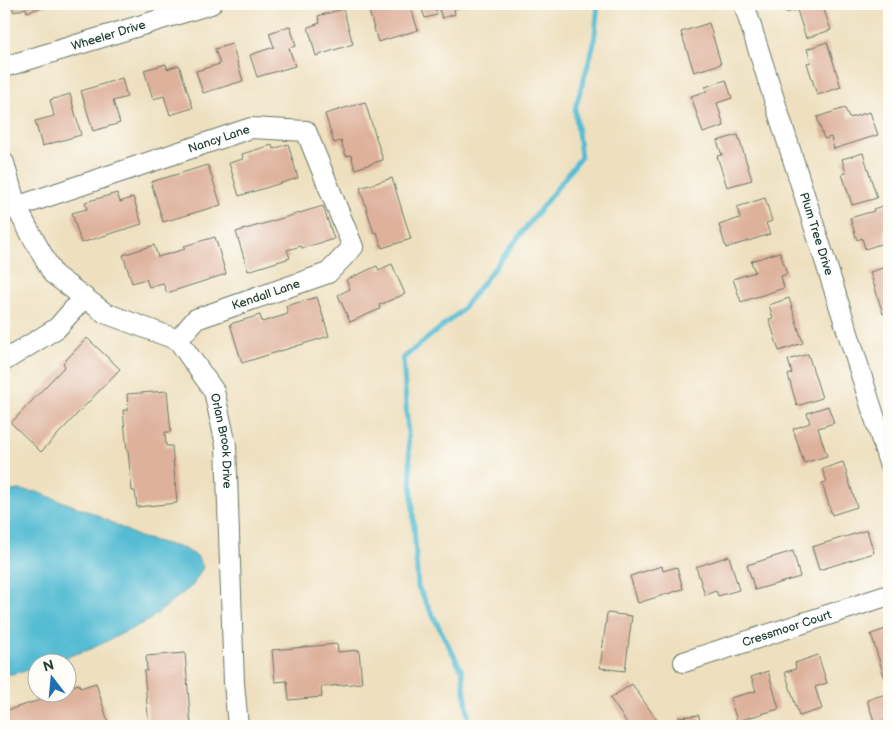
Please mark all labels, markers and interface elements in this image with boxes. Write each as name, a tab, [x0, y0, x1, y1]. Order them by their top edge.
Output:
street label: Wheeler Drive	[69, 17, 147, 54]
street label: Nancy Lane	[186, 121, 252, 156]
street label: Plum Tree Drive	[796, 190, 837, 277]
street label: Kendall Lane	[230, 276, 302, 314]
street label: Orlan Brook Drive	[207, 392, 235, 489]
street label: Cressmoor Court	[740, 607, 833, 650]
north arrow	[28, 652, 78, 702]
text: N	[41, 656, 56, 676]

